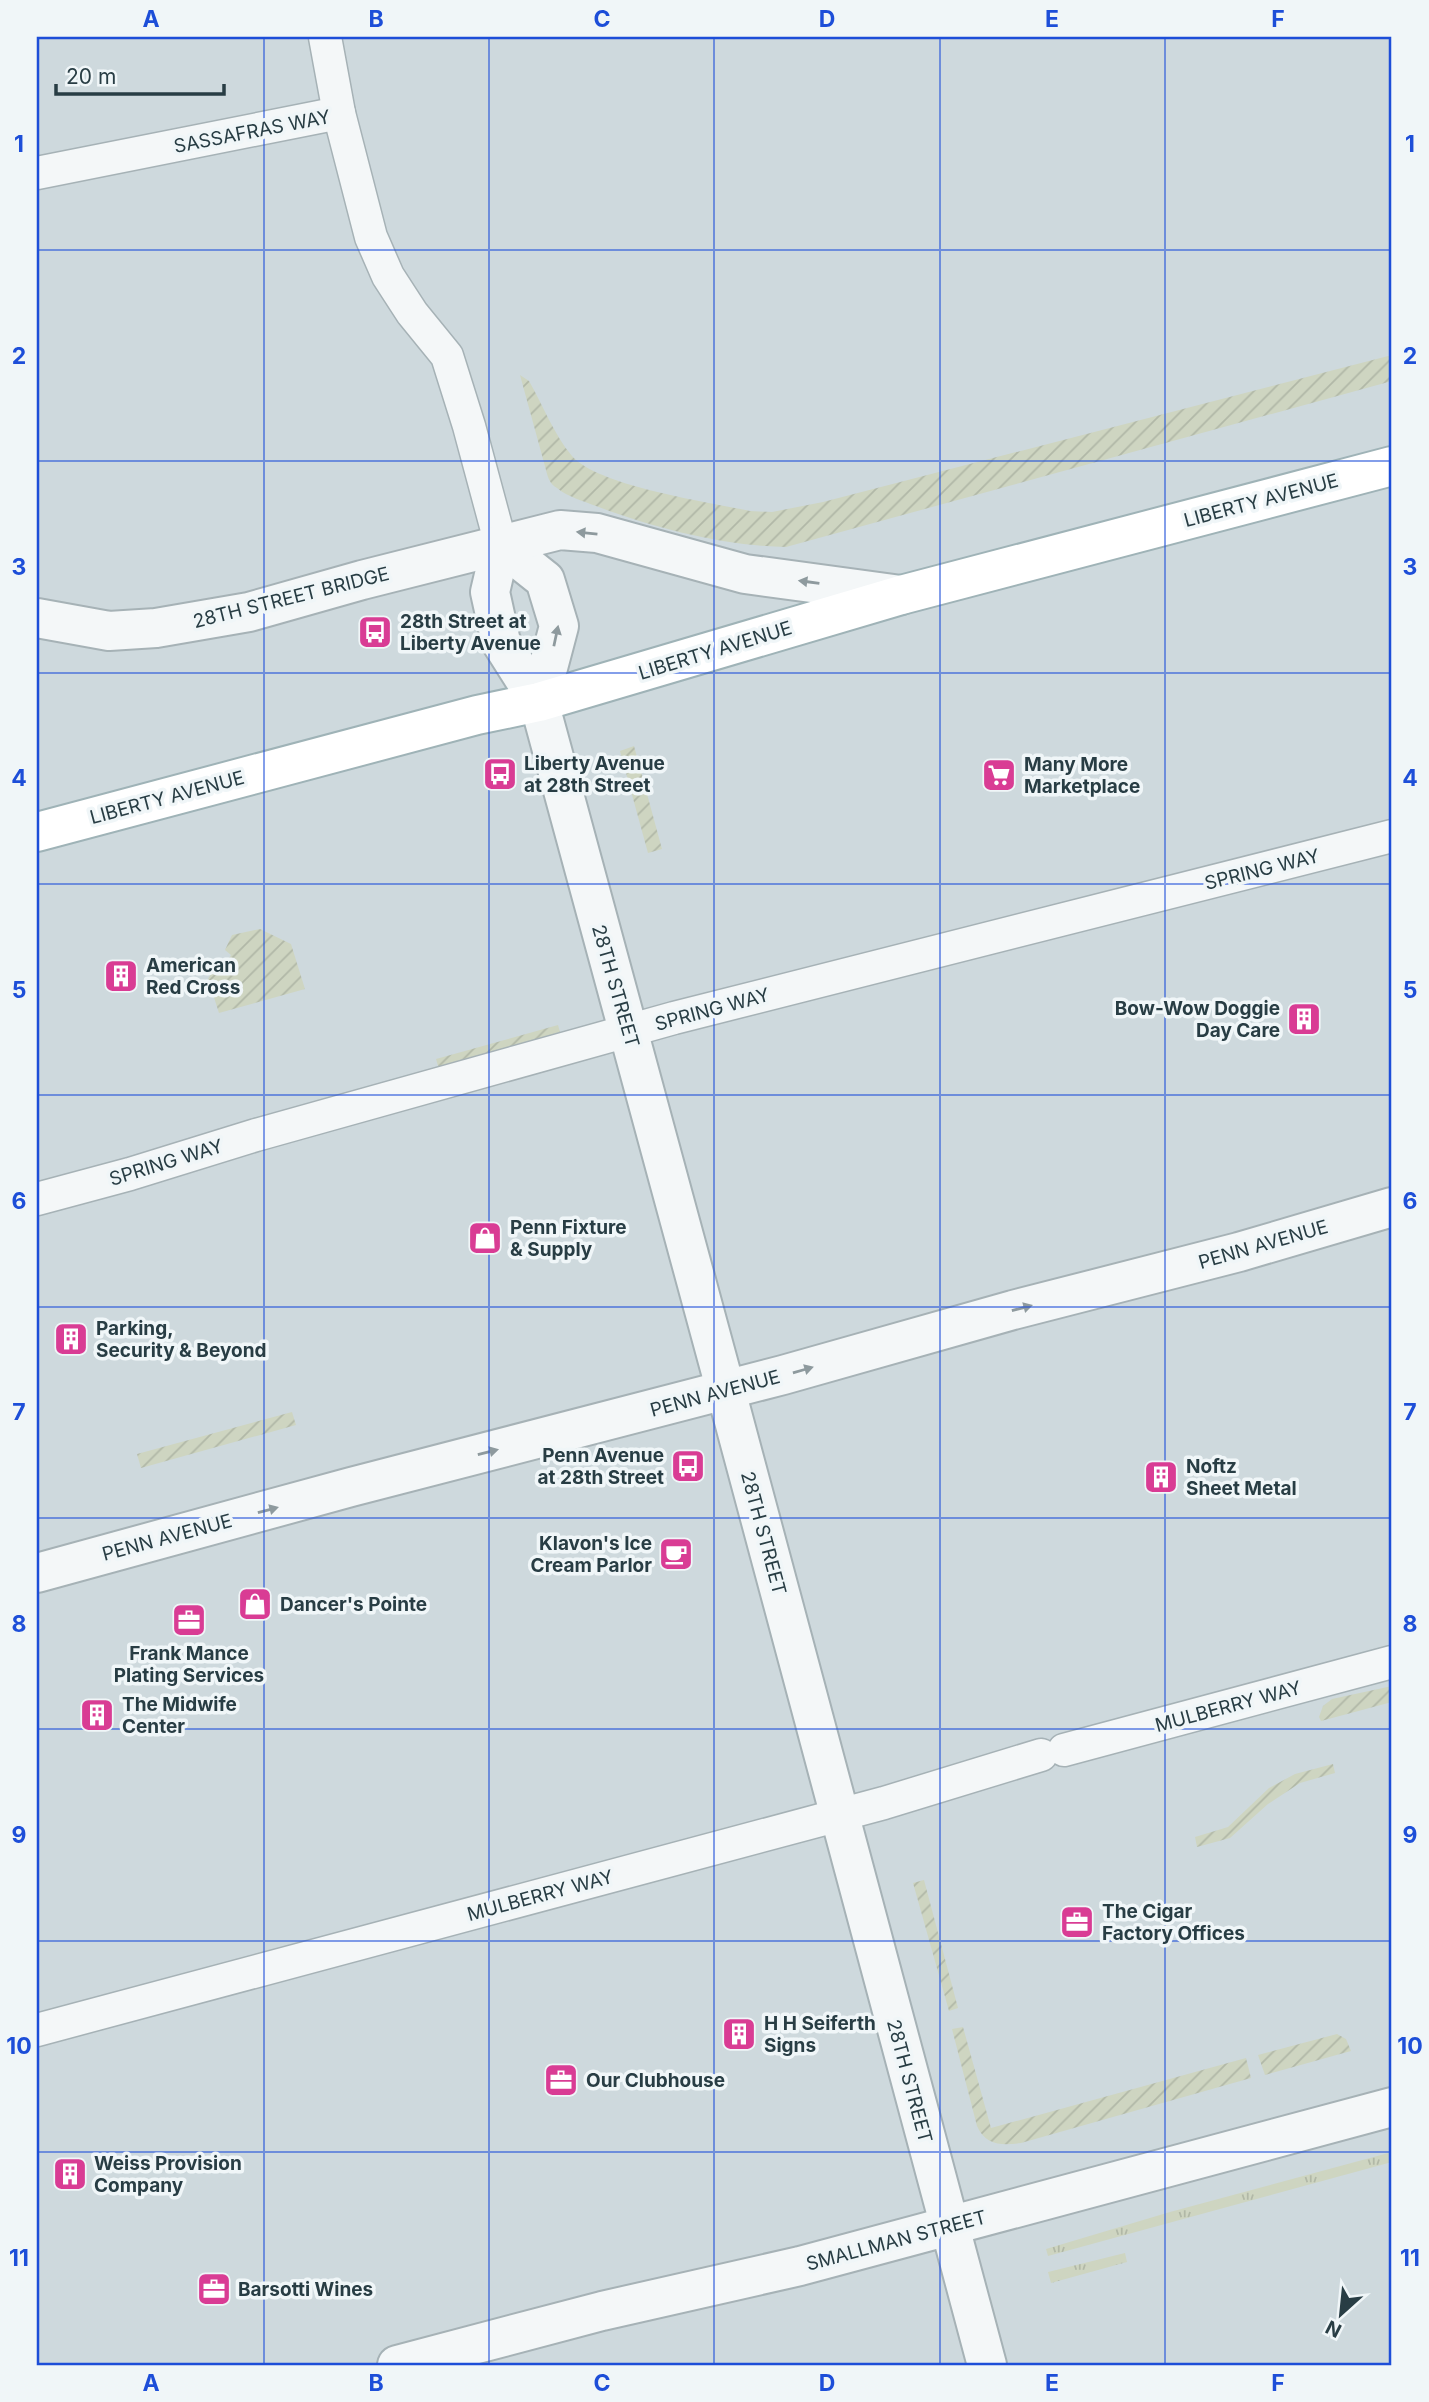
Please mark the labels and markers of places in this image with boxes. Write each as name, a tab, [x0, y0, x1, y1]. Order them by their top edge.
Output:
place label: 28th Street at Liberty Avenue	[400, 610, 541, 655]
bus stop icon: 28th Street at Liberty Avenue	[356, 613, 394, 651]
place label: Liberty Avenue at 28th Street	[524, 752, 665, 797]
place label: Many More Marketplace	[1024, 753, 1140, 798]
bus stop icon: Liberty Avenue at 28th Street	[481, 755, 519, 793]
supermarket icon: Many More Marketplace	[980, 756, 1018, 794]
place label: American Red Cross	[146, 954, 240, 999]
building icon: American Red Cross	[102, 957, 140, 995]
place label: Bow-Wow Doggie Day Care	[1115, 997, 1280, 1042]
building icon: Bow-Wow Doggie Day Care	[1285, 1000, 1323, 1038]
place label: Penn Fixture & Supply	[510, 1216, 627, 1261]
shop icon: Penn Fixture & Supply	[466, 1219, 504, 1257]
place label: Parking, Security & Beyond	[96, 1317, 266, 1362]
building icon: Parking, Security & Beyond	[52, 1320, 90, 1358]
place label: Penn Avenue at 28th Street	[538, 1444, 664, 1489]
bus stop icon: Penn Avenue at 28th Street	[669, 1447, 707, 1485]
place label: Noftz Sheet Metal	[1186, 1455, 1297, 1500]
building icon: Noftz Sheet Metal	[1142, 1458, 1180, 1496]
place label: Klavon's Ice Cream Parlor	[531, 1532, 652, 1577]
cafe icon: Klavon's Ice Cream Parlor	[657, 1535, 695, 1573]
shop icon: Dancer's Pointe	[236, 1585, 274, 1623]
place label: Dancer's Pointe	[280, 1593, 427, 1616]
office icon: Frank Mance Plating Services	[170, 1601, 208, 1639]
place label: Frank Mance Plating Services	[114, 1642, 264, 1687]
place label: The Midwife Center	[122, 1693, 237, 1738]
building icon: The Midwife Center	[78, 1696, 116, 1734]
place label: The Cigar Factory Offices	[1102, 1900, 1245, 1945]
office icon: The Cigar Factory Offices	[1058, 1903, 1096, 1941]
place label: H H Seiferth Signs	[764, 2012, 876, 2057]
building icon: H H Seiferth Signs	[720, 2015, 758, 2053]
office icon: Our Clubhouse	[542, 2061, 580, 2099]
place label: Our Clubhouse	[586, 2069, 725, 2092]
place label: Weiss Provision Company	[94, 2152, 242, 2197]
building icon: Weiss Provision Company	[51, 2155, 89, 2193]
office icon: Barsotti Wines	[195, 2270, 233, 2308]
place label: Barsotti Wines	[238, 2278, 373, 2301]

